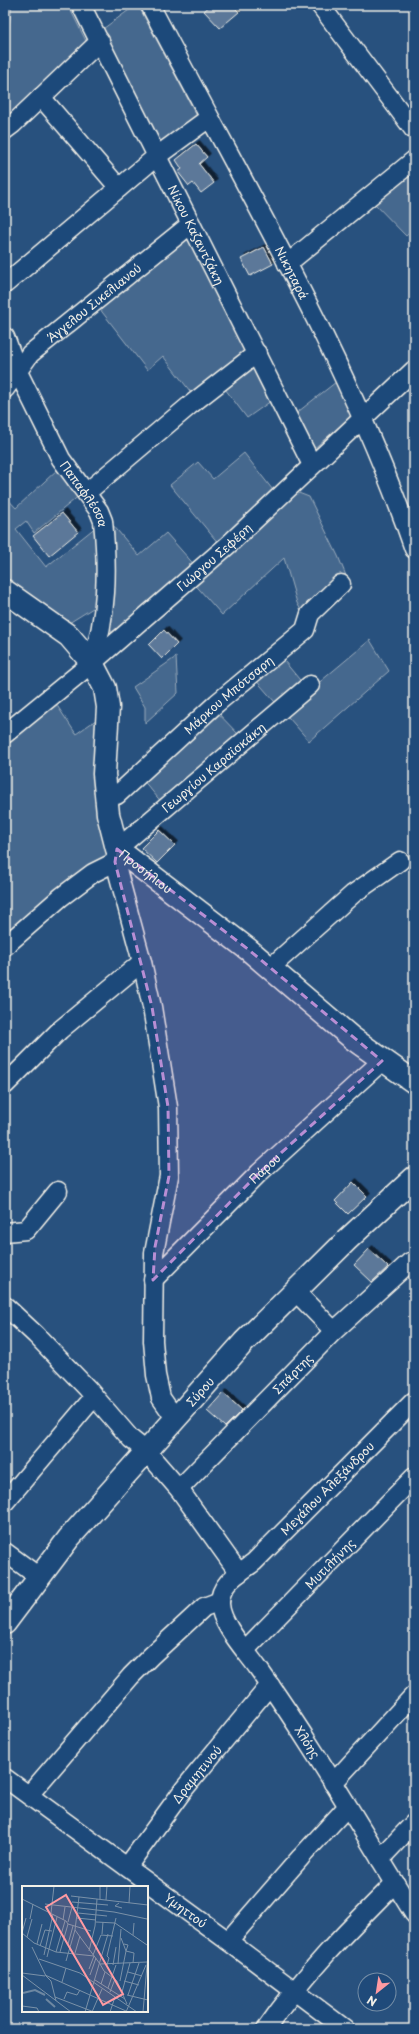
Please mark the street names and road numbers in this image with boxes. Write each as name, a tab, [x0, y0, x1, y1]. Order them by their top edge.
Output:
street label: Νίκου Καζαντζάκη	[164, 182, 229, 288]
street label: Νικηταρά	[271, 243, 313, 302]
street label: Άγγελου Σικελιανού	[43, 259, 145, 346]
street label: Παπαφλέσσα	[56, 457, 113, 528]
street label: Γιώργου Σεφέρη	[172, 518, 255, 595]
street label: Μάρκου Μπότσαρη	[180, 651, 277, 738]
street label: Γεωργίου Καραϊσκάκη	[158, 718, 269, 816]
street label: Προσήλιου	[115, 845, 176, 897]
street label: Πάρου	[245, 1149, 284, 1187]
street label: Σπάρτης	[268, 1349, 317, 1398]
street label: Σύρου	[182, 1373, 218, 1410]
street label: Μεγάλου Αλεξάνδρου	[276, 1437, 378, 1539]
street label: Μυτιλήνης	[301, 1534, 359, 1593]
street label: Χλόης	[291, 1722, 325, 1762]
street label: Δραμητινού	[168, 1741, 226, 1807]
street label: Υμηττού	[161, 1889, 211, 1932]

